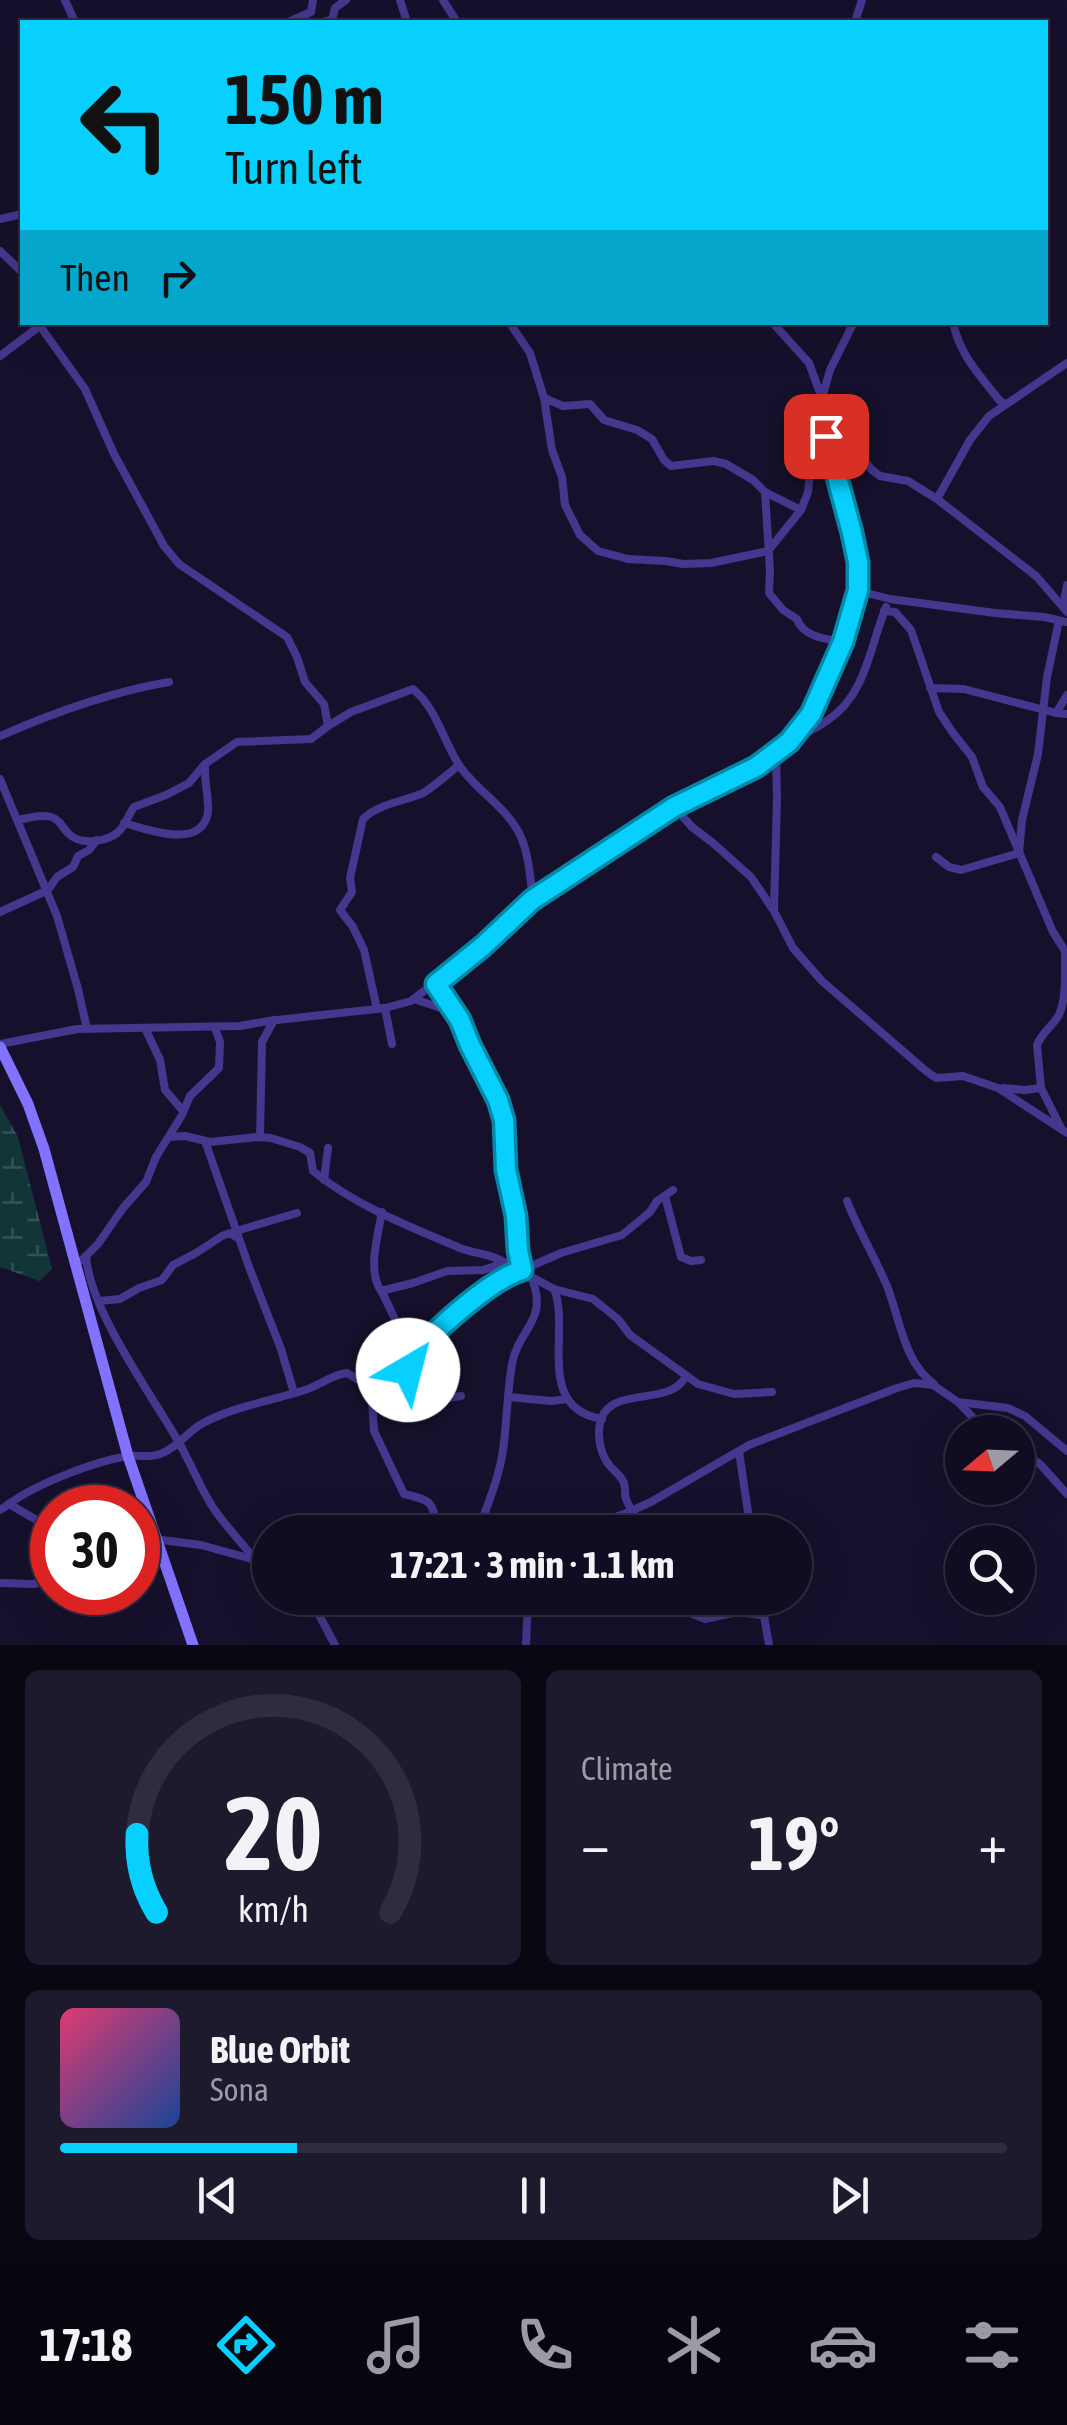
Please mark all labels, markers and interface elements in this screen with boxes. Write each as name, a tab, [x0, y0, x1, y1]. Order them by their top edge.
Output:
text: 150 m	[225, 59, 384, 139]
icon: left	[60, 60, 190, 190]
text: Turn left	[225, 142, 363, 194]
icon: right	[150, 250, 205, 305]
text: Then	[60, 256, 130, 299]
pin	[784, 394, 869, 479]
icon: arrive	[799, 409, 854, 464]
position arrow	[356, 1318, 460, 1422]
north arrow	[945, 1415, 1035, 1505]
map controls	[945, 1415, 1035, 1615]
speed limit sign: 30	[30, 1485, 160, 1615]
button: search	[945, 1525, 1035, 1615]
text: 17:21 · 3 min · 1.1 km	[390, 1543, 674, 1586]
text: Climate	[581, 1750, 673, 1787]
text: 20	[224, 1773, 322, 1892]
text: 19°	[748, 1800, 840, 1886]
text: −	[581, 1812, 610, 1875]
text: +	[978, 1812, 1007, 1875]
text: km/h	[238, 1889, 308, 1930]
text: Blue Orbit	[210, 2028, 350, 2071]
text: Sona	[210, 2071, 269, 2108]
icon: previous	[190, 2168, 245, 2223]
icon: pause	[506, 2168, 561, 2223]
icon: next	[822, 2168, 877, 2223]
icon: directions	[211, 2310, 281, 2380]
icon: music	[361, 2310, 431, 2380]
icon: phone	[510, 2310, 580, 2380]
icon: climate	[659, 2310, 729, 2380]
icon: car	[808, 2310, 878, 2380]
icon: filters	[957, 2310, 1027, 2380]
text: 17:18	[40, 2319, 132, 2371]

